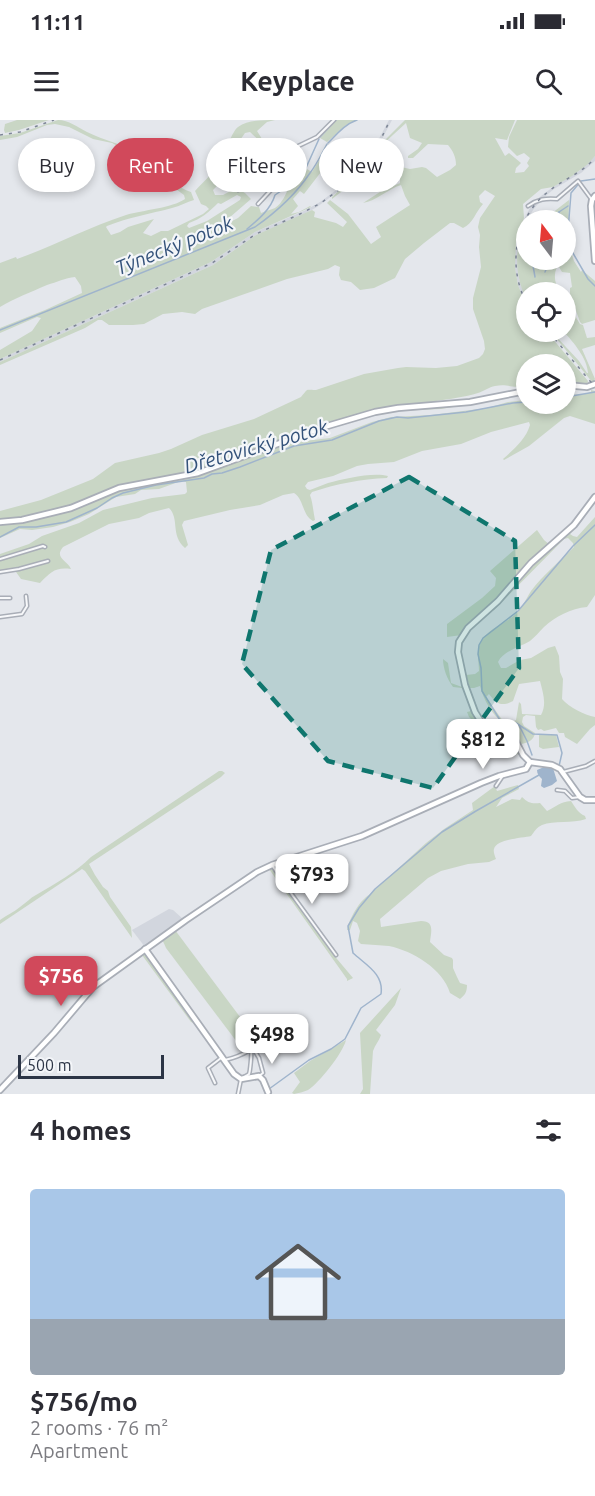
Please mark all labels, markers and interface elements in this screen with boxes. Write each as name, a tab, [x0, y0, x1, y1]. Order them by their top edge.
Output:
text: 11:11	[30, 9, 85, 34]
icon: menu	[30, 65, 63, 98]
icon: search	[532, 65, 565, 98]
text: Keyplace	[240, 66, 355, 96]
chip: Buy	[18, 138, 95, 192]
chip: Rent	[107, 138, 194, 192]
chip: Filters	[206, 138, 307, 192]
chip: New	[319, 138, 404, 192]
north arrow	[516, 210, 576, 270]
map controls	[516, 210, 576, 414]
water label: Týnecký potok	[112, 211, 237, 279]
button: locate	[516, 282, 576, 342]
button: layers	[516, 354, 576, 414]
water label: Dřetovický potok	[181, 414, 331, 478]
pin: $812	[447, 719, 519, 770]
text: $812	[460, 727, 506, 750]
pin: $793	[276, 854, 348, 905]
text: $793	[289, 862, 335, 885]
pin: $756	[25, 956, 97, 1007]
text: $756	[38, 964, 84, 987]
pin: $498	[236, 1014, 308, 1065]
text: $498	[249, 1022, 295, 1045]
scale bar	[18, 1052, 164, 1080]
text: 500 m	[27, 1056, 72, 1074]
icon: filters	[532, 1114, 565, 1147]
text: 4 homes	[30, 1116, 131, 1145]
icon: home	[244, 1228, 352, 1336]
text: $756/mo	[30, 1387, 138, 1416]
text: 2 rooms · 76 m²	[30, 1416, 168, 1439]
text: Apartment	[30, 1439, 128, 1462]

